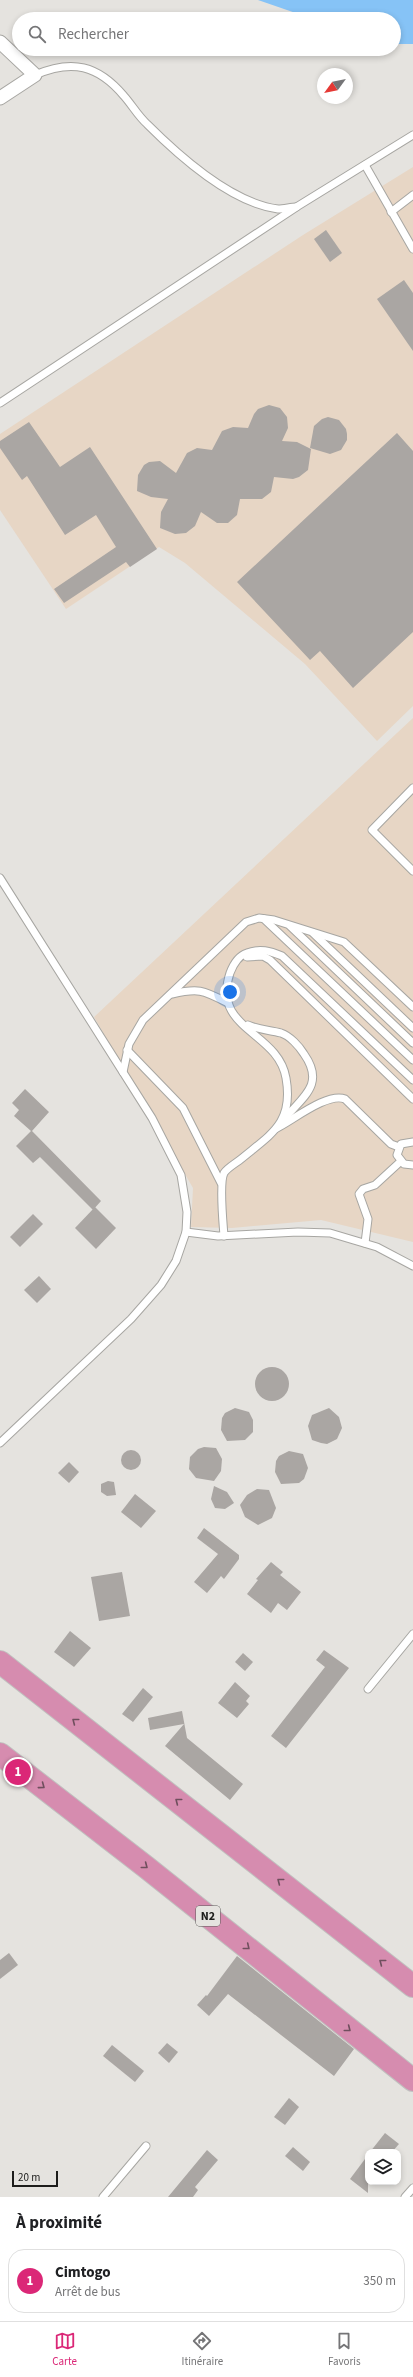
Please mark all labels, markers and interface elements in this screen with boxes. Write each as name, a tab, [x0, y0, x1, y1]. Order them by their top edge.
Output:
search box	[12, 12, 401, 56]
icon: search	[26, 23, 48, 45]
text: Rechercher	[58, 24, 129, 45]
north arrow	[317, 68, 353, 104]
your location	[220, 982, 240, 1002]
one-way arrow	[73, 1719, 80, 1726]
pin: 1	[5, 1757, 31, 1787]
one-way arrow	[38, 1781, 45, 1788]
one-way arrow	[175, 1799, 182, 1806]
one-way arrow	[140, 1861, 147, 1868]
one-way arrow	[278, 1879, 285, 1886]
road number: N2	[196, 1906, 220, 1926]
one-way arrow	[242, 1942, 249, 1949]
one-way arrow	[380, 1959, 387, 1966]
one-way arrow	[343, 2024, 350, 2031]
map controls	[365, 2149, 401, 2185]
button: layers	[365, 2149, 401, 2185]
scale bar	[12, 2169, 58, 2188]
text: 20 m	[18, 2170, 40, 2185]
text: À proximité	[16, 2211, 102, 2235]
text: Cimtogo	[55, 2262, 111, 2283]
text: 1	[27, 2272, 33, 2290]
text: 350 m	[363, 2272, 396, 2290]
text: Arrêt de bus	[55, 2283, 120, 2301]
tab: Carte	[52, 2330, 77, 2369]
tab: Itinéraire	[182, 2330, 223, 2369]
tab: Favoris	[328, 2330, 361, 2369]

